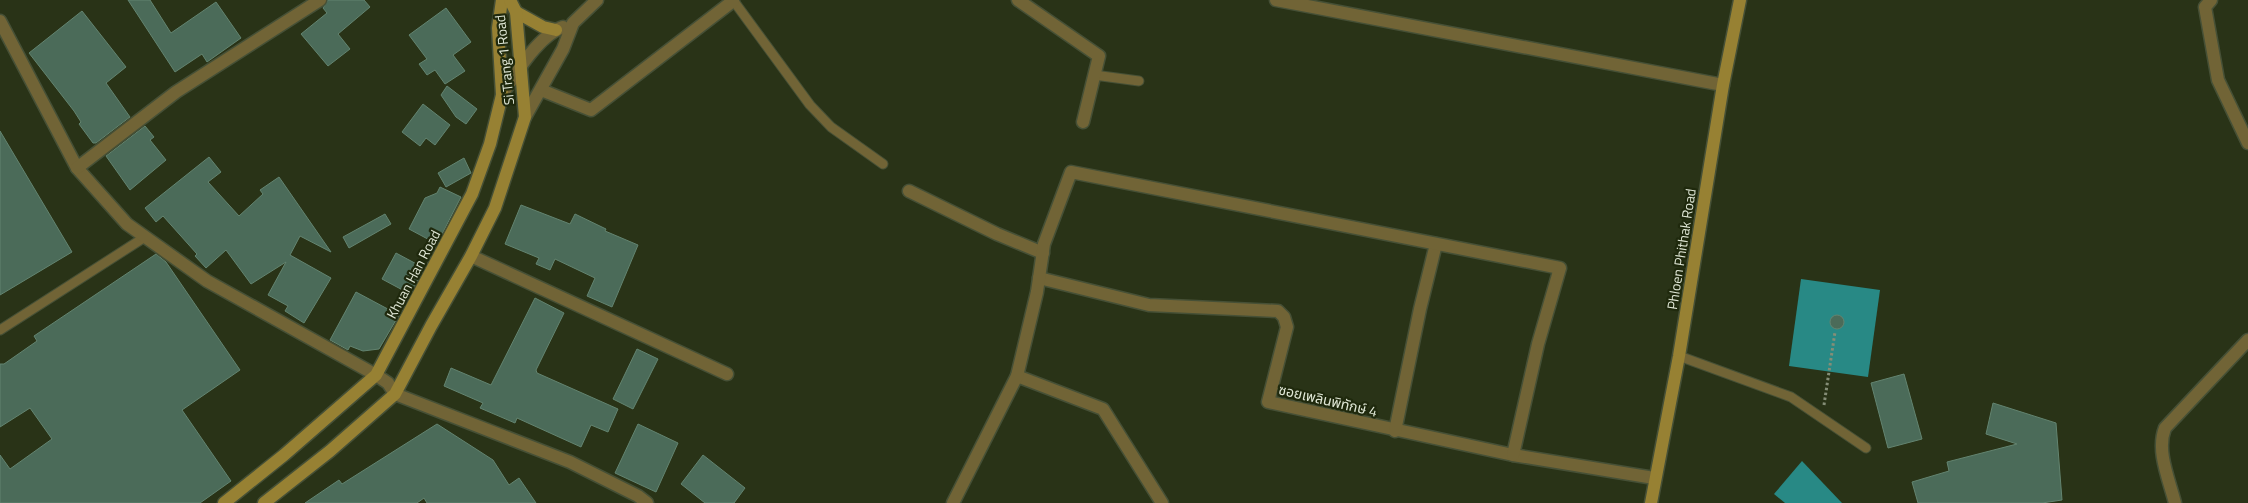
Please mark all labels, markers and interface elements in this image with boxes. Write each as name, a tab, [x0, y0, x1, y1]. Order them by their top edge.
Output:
street label: Si Trang 1 Road	[489, 14, 519, 106]
street label: Phloen Phithak Road	[1661, 187, 1701, 311]
street label: Khuan Han Road	[381, 226, 445, 322]
street label: ซอยเพลินพิทักษ์ 4	[1277, 378, 1380, 422]

